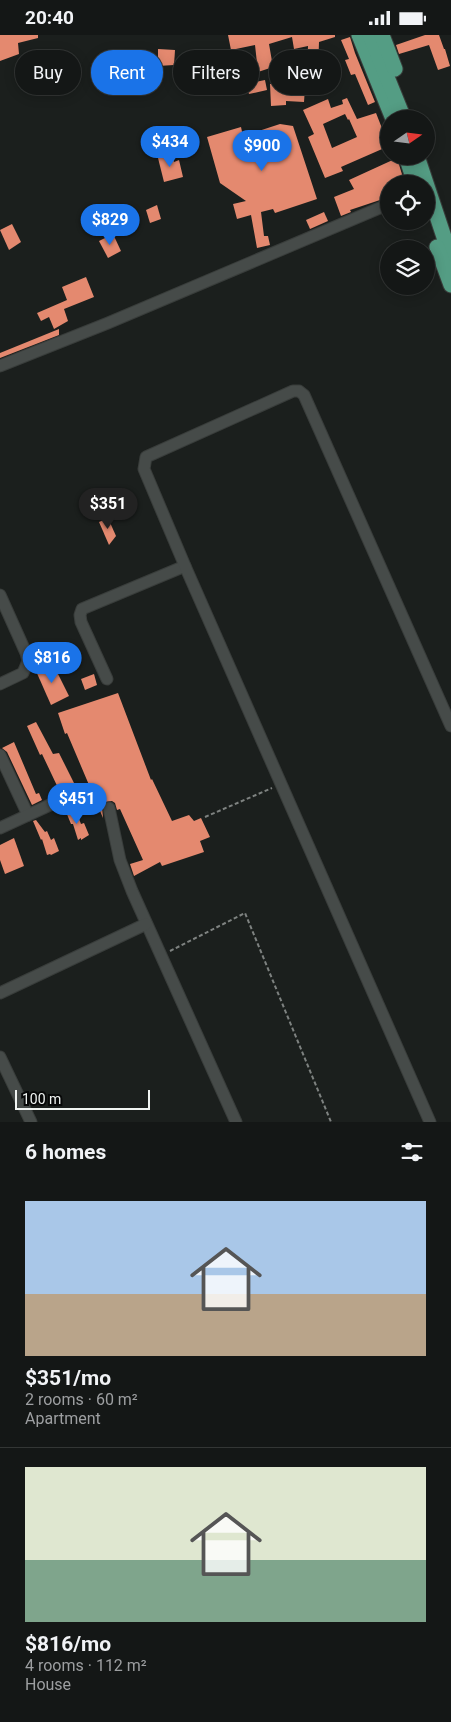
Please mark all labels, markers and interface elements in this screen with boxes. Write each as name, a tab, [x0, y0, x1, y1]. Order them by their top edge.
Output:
text: 20:40	[25, 6, 74, 29]
chip: Buy	[15, 50, 81, 95]
chip: Rent	[91, 50, 163, 95]
chip: Filters	[173, 50, 259, 95]
chip: New	[269, 50, 341, 95]
north arrow	[380, 110, 435, 165]
map controls	[380, 110, 435, 295]
pin: $434	[140, 125, 200, 168]
pin: $900	[232, 129, 292, 172]
text: $434	[152, 132, 188, 151]
text: $900	[244, 136, 280, 155]
button: locate	[380, 175, 435, 230]
pin: $829	[80, 203, 140, 246]
text: $829	[92, 210, 128, 229]
button: layers	[380, 240, 435, 295]
pin: $351	[78, 487, 138, 530]
text: $351	[90, 494, 126, 513]
pin: $816	[22, 641, 82, 684]
text: $816	[34, 648, 70, 667]
pin: $451	[47, 783, 107, 825]
text: $451	[59, 789, 95, 808]
scale bar	[15, 1087, 150, 1110]
text: 100 m	[22, 1091, 61, 1107]
icon: filters	[398, 1138, 426, 1166]
text: 6 homes	[25, 1140, 106, 1164]
icon: home	[181, 1234, 271, 1324]
text: $351/mo	[25, 1366, 111, 1390]
text: 2 rooms · 60 m²	[25, 1390, 138, 1409]
text: Apartment	[25, 1409, 101, 1428]
icon: home	[181, 1499, 271, 1589]
text: $816/mo	[25, 1632, 111, 1656]
text: 4 rooms · 112 m²	[25, 1656, 147, 1675]
text: House	[25, 1675, 71, 1694]

